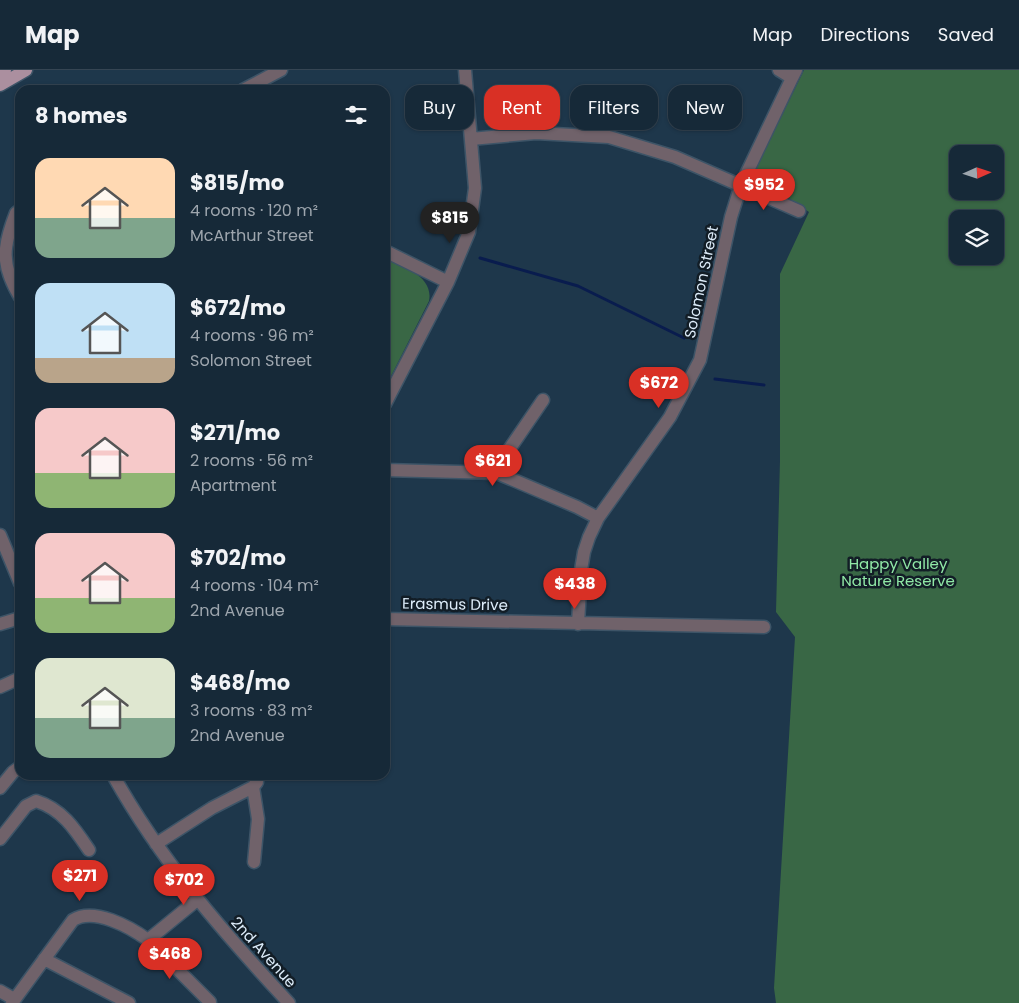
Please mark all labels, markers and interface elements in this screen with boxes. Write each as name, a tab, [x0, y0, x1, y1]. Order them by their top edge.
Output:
text: Map	[25, 18, 80, 51]
text: Map	[753, 22, 792, 47]
text: Directions	[820, 22, 910, 47]
text: Saved	[938, 22, 994, 47]
chip: Buy	[405, 85, 474, 130]
chip: Rent	[484, 85, 560, 130]
chip: Filters	[570, 85, 658, 130]
chip: New	[668, 85, 742, 130]
text: 8 homes	[35, 101, 127, 130]
icon: filters	[342, 101, 370, 129]
north arrow	[949, 145, 1004, 200]
map controls	[949, 145, 1004, 265]
text: $815/mo	[190, 168, 284, 197]
pin: $952	[734, 168, 794, 211]
text: $952	[744, 173, 784, 196]
icon: home	[75, 178, 135, 238]
text: 4 rooms · 120 m²	[190, 199, 318, 222]
pin: $815	[420, 202, 480, 244]
text: $815	[431, 206, 469, 229]
button: layers	[949, 210, 1004, 265]
text: McArthur Street	[190, 224, 314, 247]
street label: Solomon Street	[679, 224, 723, 340]
text: $672/mo	[190, 293, 286, 322]
icon: home	[75, 303, 135, 363]
text: 4 rooms · 96 m²	[190, 324, 314, 347]
text: Solomon Street	[190, 349, 312, 372]
pin: $672	[629, 366, 689, 409]
text: $672	[640, 371, 678, 394]
text: $271/mo	[190, 418, 280, 447]
icon: home	[75, 428, 135, 488]
pin: $621	[463, 444, 523, 487]
text: 2 rooms · 56 m²	[190, 449, 313, 472]
text: $621	[475, 449, 511, 472]
text: Apartment	[190, 474, 277, 497]
text: $702/mo	[190, 543, 286, 572]
icon: home	[75, 553, 135, 613]
park label: Happy Valley Nature Reserve	[841, 553, 955, 591]
pin: $438	[545, 568, 605, 610]
text: $438	[554, 572, 596, 595]
text: 4 rooms · 104 m²	[190, 574, 319, 597]
street label: Erasmus Drive	[402, 593, 508, 615]
text: 2nd Avenue	[190, 599, 285, 622]
text: $468/mo	[190, 668, 290, 697]
icon: home	[75, 678, 135, 738]
text: 3 rooms · 83 m²	[190, 699, 312, 722]
text: 2nd Avenue	[190, 724, 285, 747]
pin: $271	[50, 860, 110, 902]
text: $271	[63, 864, 97, 887]
pin: $702	[154, 864, 214, 906]
text: $702	[165, 868, 203, 891]
street label: 2nd Avenue	[227, 912, 301, 992]
pin: $468	[140, 938, 200, 980]
text: $468	[149, 942, 191, 965]

